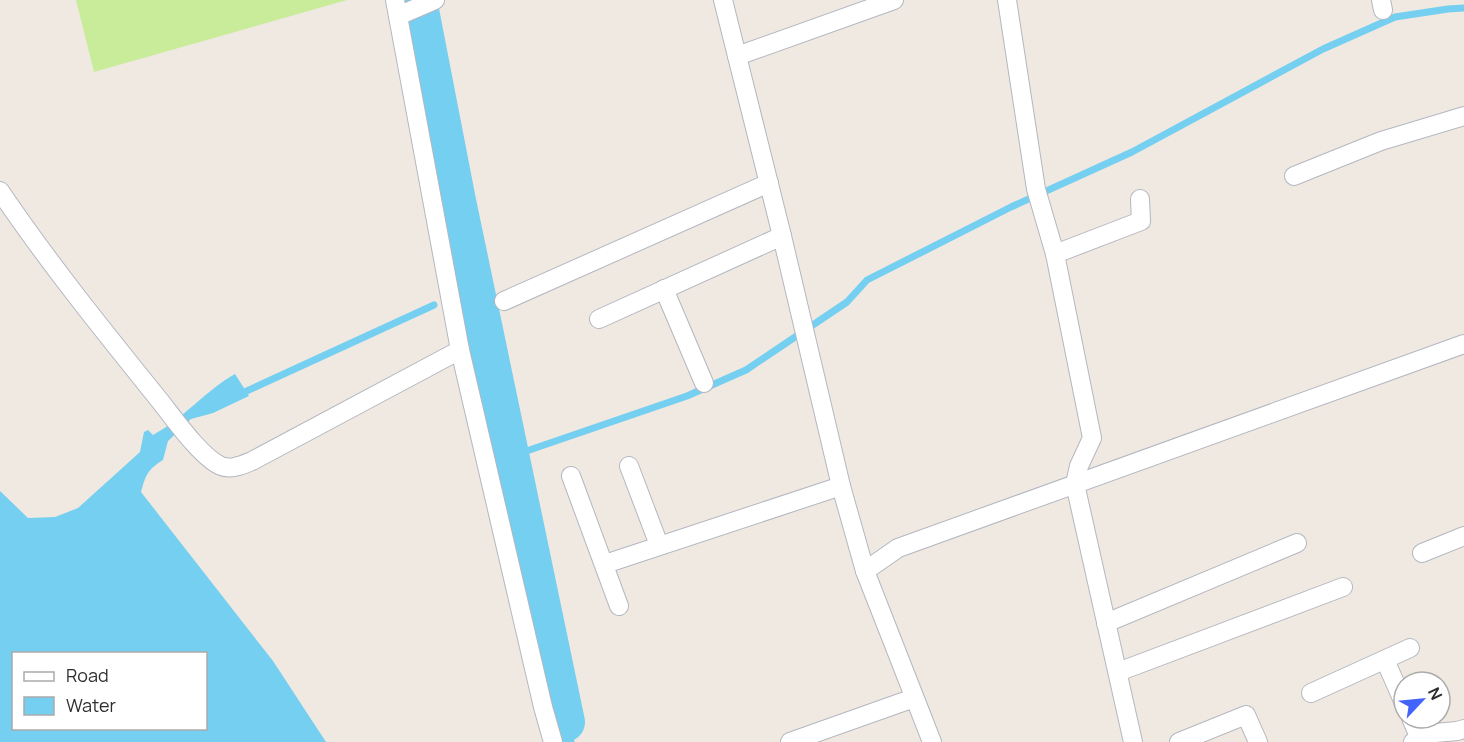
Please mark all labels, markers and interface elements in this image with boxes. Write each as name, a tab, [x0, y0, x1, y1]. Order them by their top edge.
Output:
legend	[12, 652, 207, 730]
text: Road	[66, 663, 109, 687]
north arrow	[1392, 670, 1452, 730]
text: N	[1423, 683, 1448, 703]
text: Water	[66, 693, 116, 717]

